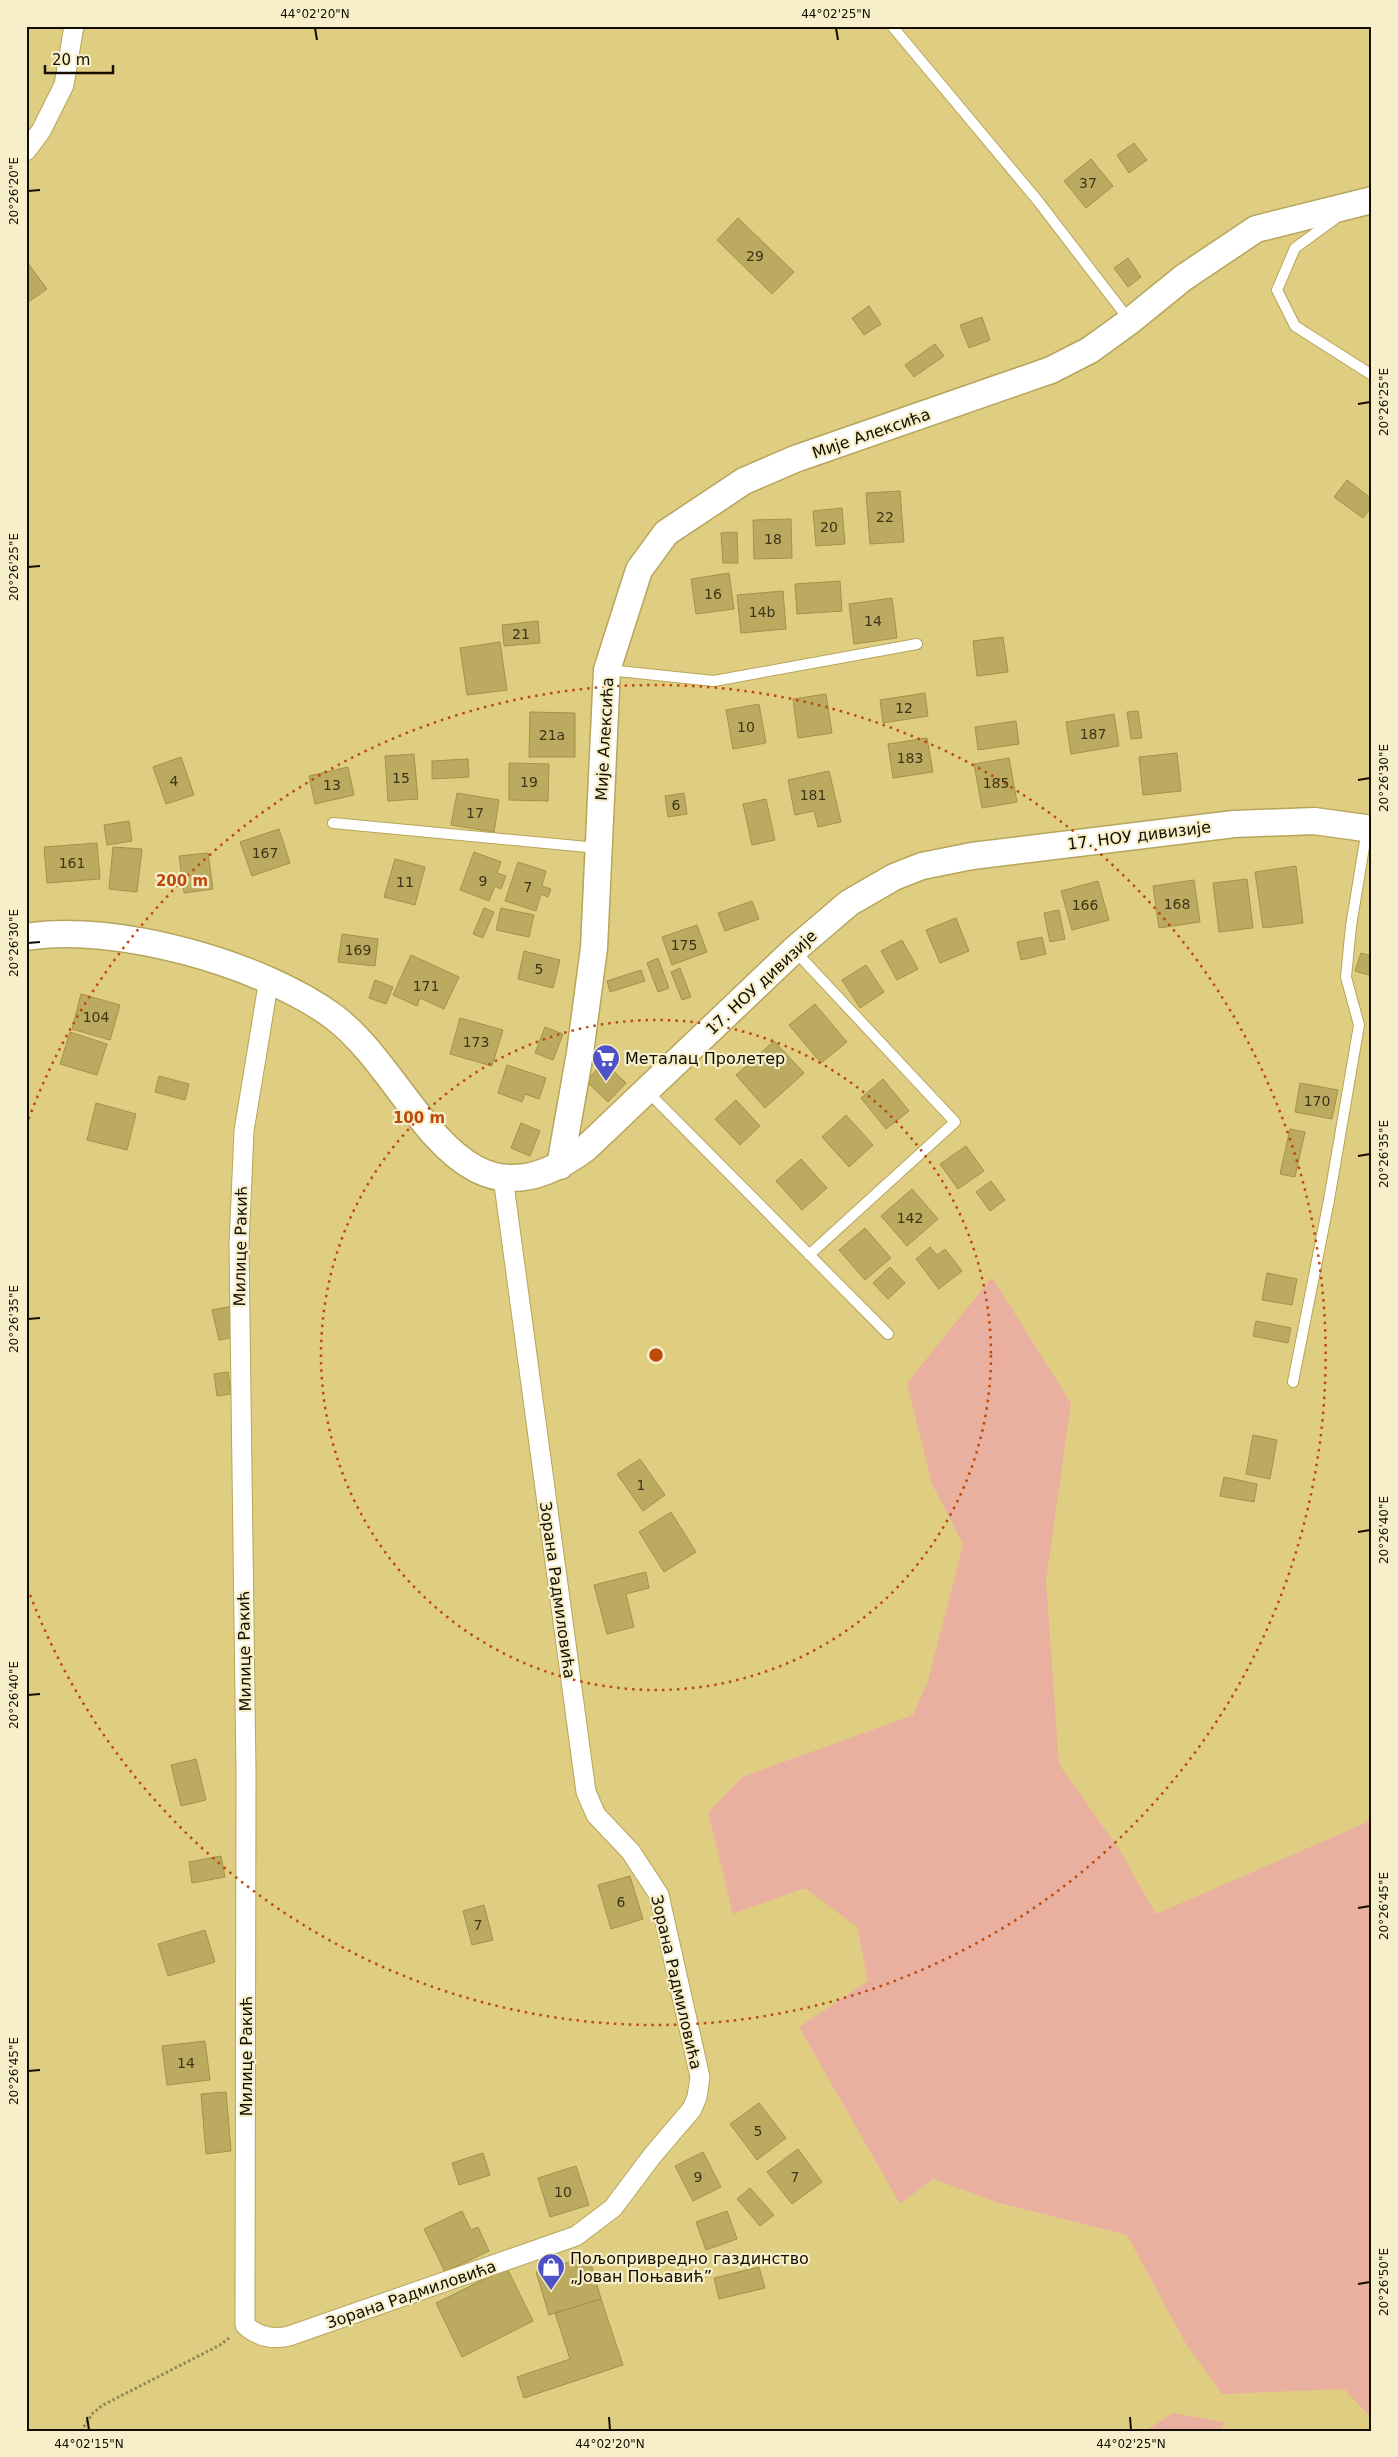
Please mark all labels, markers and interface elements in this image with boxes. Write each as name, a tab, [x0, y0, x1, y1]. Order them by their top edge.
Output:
text: 44°02'20"N	[280, 7, 350, 21]
text: 44°02'25"N	[801, 7, 871, 21]
scale bar	[45, 42, 112, 74]
text: 20 m	[52, 51, 90, 69]
text: 20°26'20"E	[7, 157, 21, 225]
house number: 37	[1079, 175, 1097, 191]
house number: 29	[746, 248, 764, 264]
text: 20°26'25"E	[1377, 368, 1391, 436]
street label: Мије Алексића	[810, 404, 933, 463]
house number: 22	[876, 509, 894, 525]
house number: 20	[820, 519, 838, 535]
house number: 18	[764, 531, 782, 547]
text: 20°26'25"E	[7, 533, 21, 601]
house number: 16	[704, 586, 722, 602]
house number: 14b	[749, 604, 775, 620]
house number: 14	[864, 613, 882, 629]
house number: 21	[512, 626, 530, 642]
street label: Мије Алексића	[592, 677, 617, 801]
house number: 12	[895, 700, 913, 716]
house number: 10	[737, 719, 755, 735]
house number: 187	[1080, 726, 1106, 742]
house number: 21a	[539, 727, 565, 743]
text: 20°26'30"E	[1377, 744, 1391, 812]
house number: 183	[897, 750, 923, 766]
house number: 15	[392, 770, 410, 786]
house number: 4	[170, 773, 179, 789]
house number: 19	[520, 774, 538, 790]
house number: 185	[983, 775, 1009, 791]
house number: 13	[323, 777, 341, 793]
house number: 181	[800, 787, 826, 803]
house number: 6	[672, 797, 681, 813]
house number: 17	[466, 805, 484, 821]
street label: 17. НОУ дивизије	[1066, 817, 1212, 854]
house number: 167	[252, 845, 278, 861]
house number: 161	[59, 855, 85, 871]
text: 200 m	[156, 872, 208, 890]
house number: 9	[479, 873, 487, 889]
house number: 11	[396, 874, 414, 890]
house number: 7	[524, 879, 532, 895]
house number: 168	[1164, 896, 1190, 912]
house number: 166	[1072, 897, 1098, 913]
text: 20°26'30"E	[7, 909, 21, 977]
street label: 17. НОУ дивизије	[702, 926, 821, 1039]
house number: 175	[671, 937, 697, 953]
house number: 169	[345, 942, 371, 958]
house number: 5	[535, 961, 543, 977]
house number: 171	[413, 978, 439, 994]
house number: 104	[83, 1009, 109, 1025]
house number: 173	[463, 1034, 489, 1050]
supermarket icon: Металац Пролетер	[591, 1043, 621, 1082]
place label: Металац Пролетер	[625, 1049, 785, 1068]
house number: 170	[1304, 1093, 1330, 1109]
text: 100 m	[393, 1109, 445, 1127]
text: 20°26'35"E	[1377, 1120, 1391, 1188]
street label: Милице Ракић	[230, 1186, 251, 1306]
house number: 142	[897, 1210, 923, 1226]
text: 20°26'35"E	[7, 1285, 21, 1353]
centre of rings	[647, 1346, 665, 1364]
house number: 1	[637, 1477, 645, 1493]
text: 20°26'40"E	[1377, 1496, 1391, 1564]
street label: Зорана Радмиловића	[536, 1500, 579, 1680]
street label: Милице Ракић	[234, 1591, 255, 1711]
text: 20°26'40"E	[7, 1661, 21, 1729]
text: 20°26'45"E	[1377, 1872, 1391, 1940]
street label: Зорана Радмиловића	[647, 1893, 706, 2071]
house number: 6	[617, 1894, 626, 1910]
house number: 7	[474, 1917, 482, 1933]
street label: Милице Ракић	[237, 1996, 256, 2116]
text: 20°26'45"E	[7, 2037, 21, 2105]
house number: 14	[177, 2055, 195, 2071]
house number: 5	[754, 2123, 762, 2139]
house number: 9	[694, 2169, 702, 2185]
house number: 7	[791, 2169, 799, 2185]
house number: 10	[554, 2184, 572, 2200]
text: 20°26'50"E	[1377, 2248, 1391, 2316]
place label: Пољопривредно газдинство „Јован Поњавић”	[570, 2249, 809, 2286]
shop icon: Пољопривредно газдинство „Јован Поњавић”	[536, 2252, 566, 2291]
street label: Зорана Радмиловића	[324, 2256, 499, 2332]
text: 44°02'15"N	[54, 2437, 124, 2451]
text: 44°02'20"N	[575, 2437, 645, 2451]
text: 44°02'25"N	[1096, 2437, 1166, 2451]

